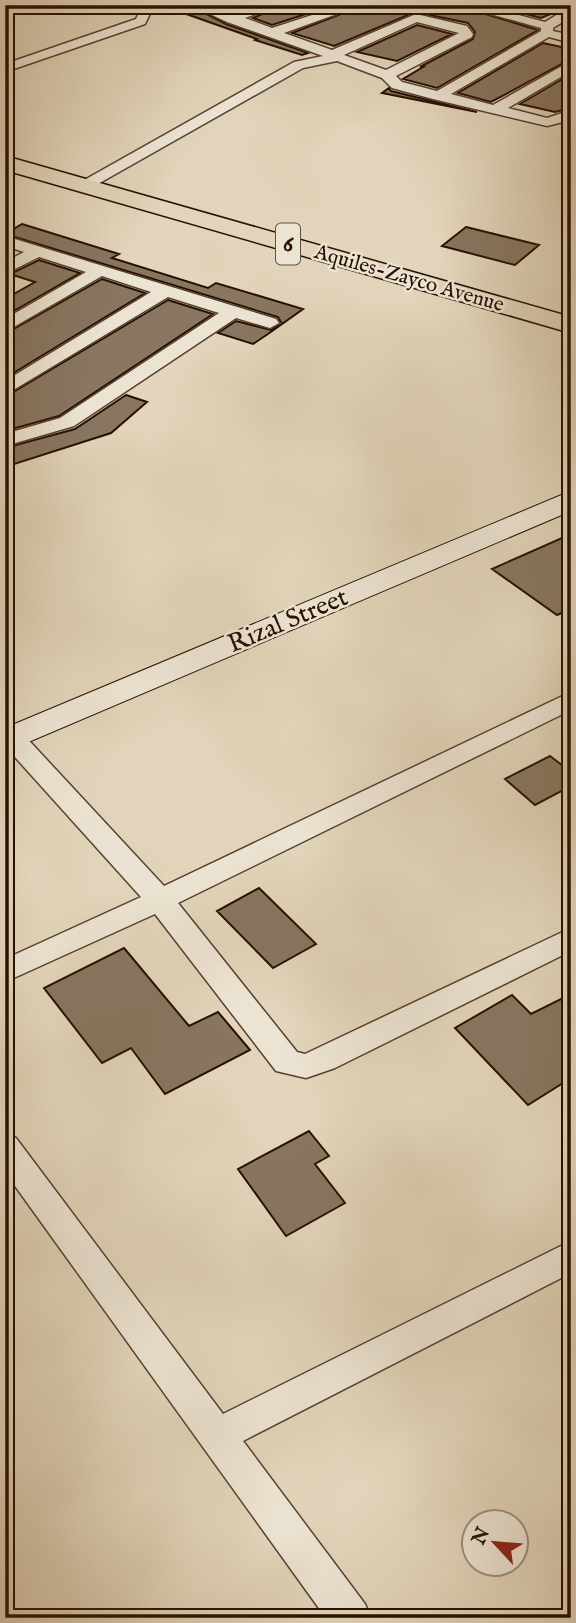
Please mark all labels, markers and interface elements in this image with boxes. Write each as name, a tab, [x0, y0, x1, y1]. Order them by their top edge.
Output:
road number: 6	[276, 224, 300, 264]
street label: Aquiles-Zayco Avenue	[310, 239, 507, 319]
street label: Rizal Street	[223, 581, 353, 661]
north arrow	[461, 1508, 530, 1578]
text: N	[467, 1523, 496, 1550]

